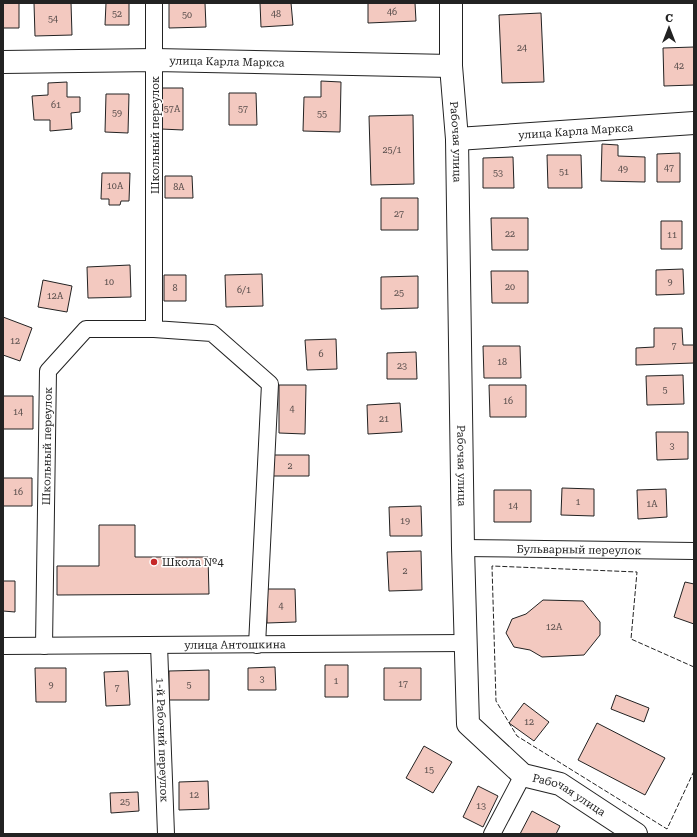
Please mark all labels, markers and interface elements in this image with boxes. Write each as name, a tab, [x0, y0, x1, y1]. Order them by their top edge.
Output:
house number: 46	[387, 7, 397, 17]
north arrow	[649, 8, 689, 48]
house number: 52	[112, 9, 122, 19]
house number: 48	[271, 9, 281, 19]
house number: 50	[182, 10, 192, 20]
text: С	[665, 12, 673, 25]
house number: 54	[48, 14, 58, 24]
house number: 24	[517, 43, 527, 53]
street label: улица Карла Маркса	[169, 54, 285, 69]
house number: 42	[674, 61, 684, 71]
street label: Школьный переулок	[149, 76, 162, 194]
house number: 61	[51, 100, 61, 110]
street label: Рабочая улица	[447, 101, 464, 183]
house number: 57А	[164, 104, 181, 114]
house number: 57	[238, 104, 248, 114]
house number: 59	[112, 108, 122, 118]
house number: 55	[317, 109, 327, 119]
street label: улица Карла Маркса	[518, 121, 634, 141]
house number: 25/1	[383, 145, 401, 155]
house number: 47	[664, 163, 674, 173]
house number: 49	[618, 164, 628, 174]
house number: 51	[559, 167, 569, 177]
house number: 53	[493, 168, 503, 178]
house number: 10А	[107, 181, 124, 191]
house number: 8А	[173, 182, 185, 192]
house number: 27	[394, 209, 404, 219]
house number: 22	[505, 229, 515, 239]
house number: 11	[667, 230, 677, 240]
house number: 10	[104, 277, 114, 287]
house number: 9	[667, 277, 673, 287]
house number: 20	[505, 282, 515, 292]
house number: 8	[172, 283, 178, 293]
house number: 6/1	[237, 285, 251, 295]
house number: 25	[394, 288, 404, 298]
house number: 12А	[47, 291, 64, 301]
house number: 12	[10, 336, 20, 346]
house number: 7	[671, 341, 677, 351]
house number: 6	[318, 349, 324, 359]
house number: 18	[497, 357, 507, 367]
house number: 23	[397, 361, 407, 371]
house number: 5	[662, 385, 668, 395]
street label: Школьный переулок	[40, 387, 54, 505]
house number: 16	[503, 396, 513, 406]
house number: 4	[289, 404, 295, 414]
house number: 14	[13, 407, 23, 417]
house number: 21	[379, 414, 389, 424]
street label: Рабочая улица	[455, 425, 469, 507]
house number: 3	[669, 441, 675, 451]
house number: 2	[287, 461, 293, 471]
house number: 16	[13, 487, 23, 497]
house number: 1	[575, 497, 581, 507]
house number: 1А	[646, 499, 658, 509]
house number: 14	[508, 501, 518, 511]
house number: 19	[400, 516, 410, 526]
street label: Бульварный переулок	[516, 542, 642, 557]
place label: Школа №4	[162, 556, 225, 569]
marker: Школа №4	[149, 557, 159, 567]
house number: 2	[402, 566, 408, 576]
house number: 4	[278, 601, 284, 611]
house number: 12А	[546, 622, 563, 632]
street label: улица Антошкина	[184, 638, 286, 651]
house number: 3	[259, 674, 265, 684]
house number: 1	[333, 676, 339, 686]
street label: 1-й Рабочий переулок	[154, 677, 171, 802]
house number: 17	[398, 679, 408, 689]
house number: 9	[48, 680, 54, 690]
house number: 5	[186, 680, 192, 690]
house number: 7	[114, 683, 120, 693]
house number: 12	[524, 717, 534, 727]
house number: 15	[424, 765, 434, 775]
street label: Рабочая улица	[531, 771, 608, 819]
house number: 12	[189, 790, 199, 800]
house number: 25	[120, 797, 130, 807]
house number: 13	[476, 801, 486, 811]

